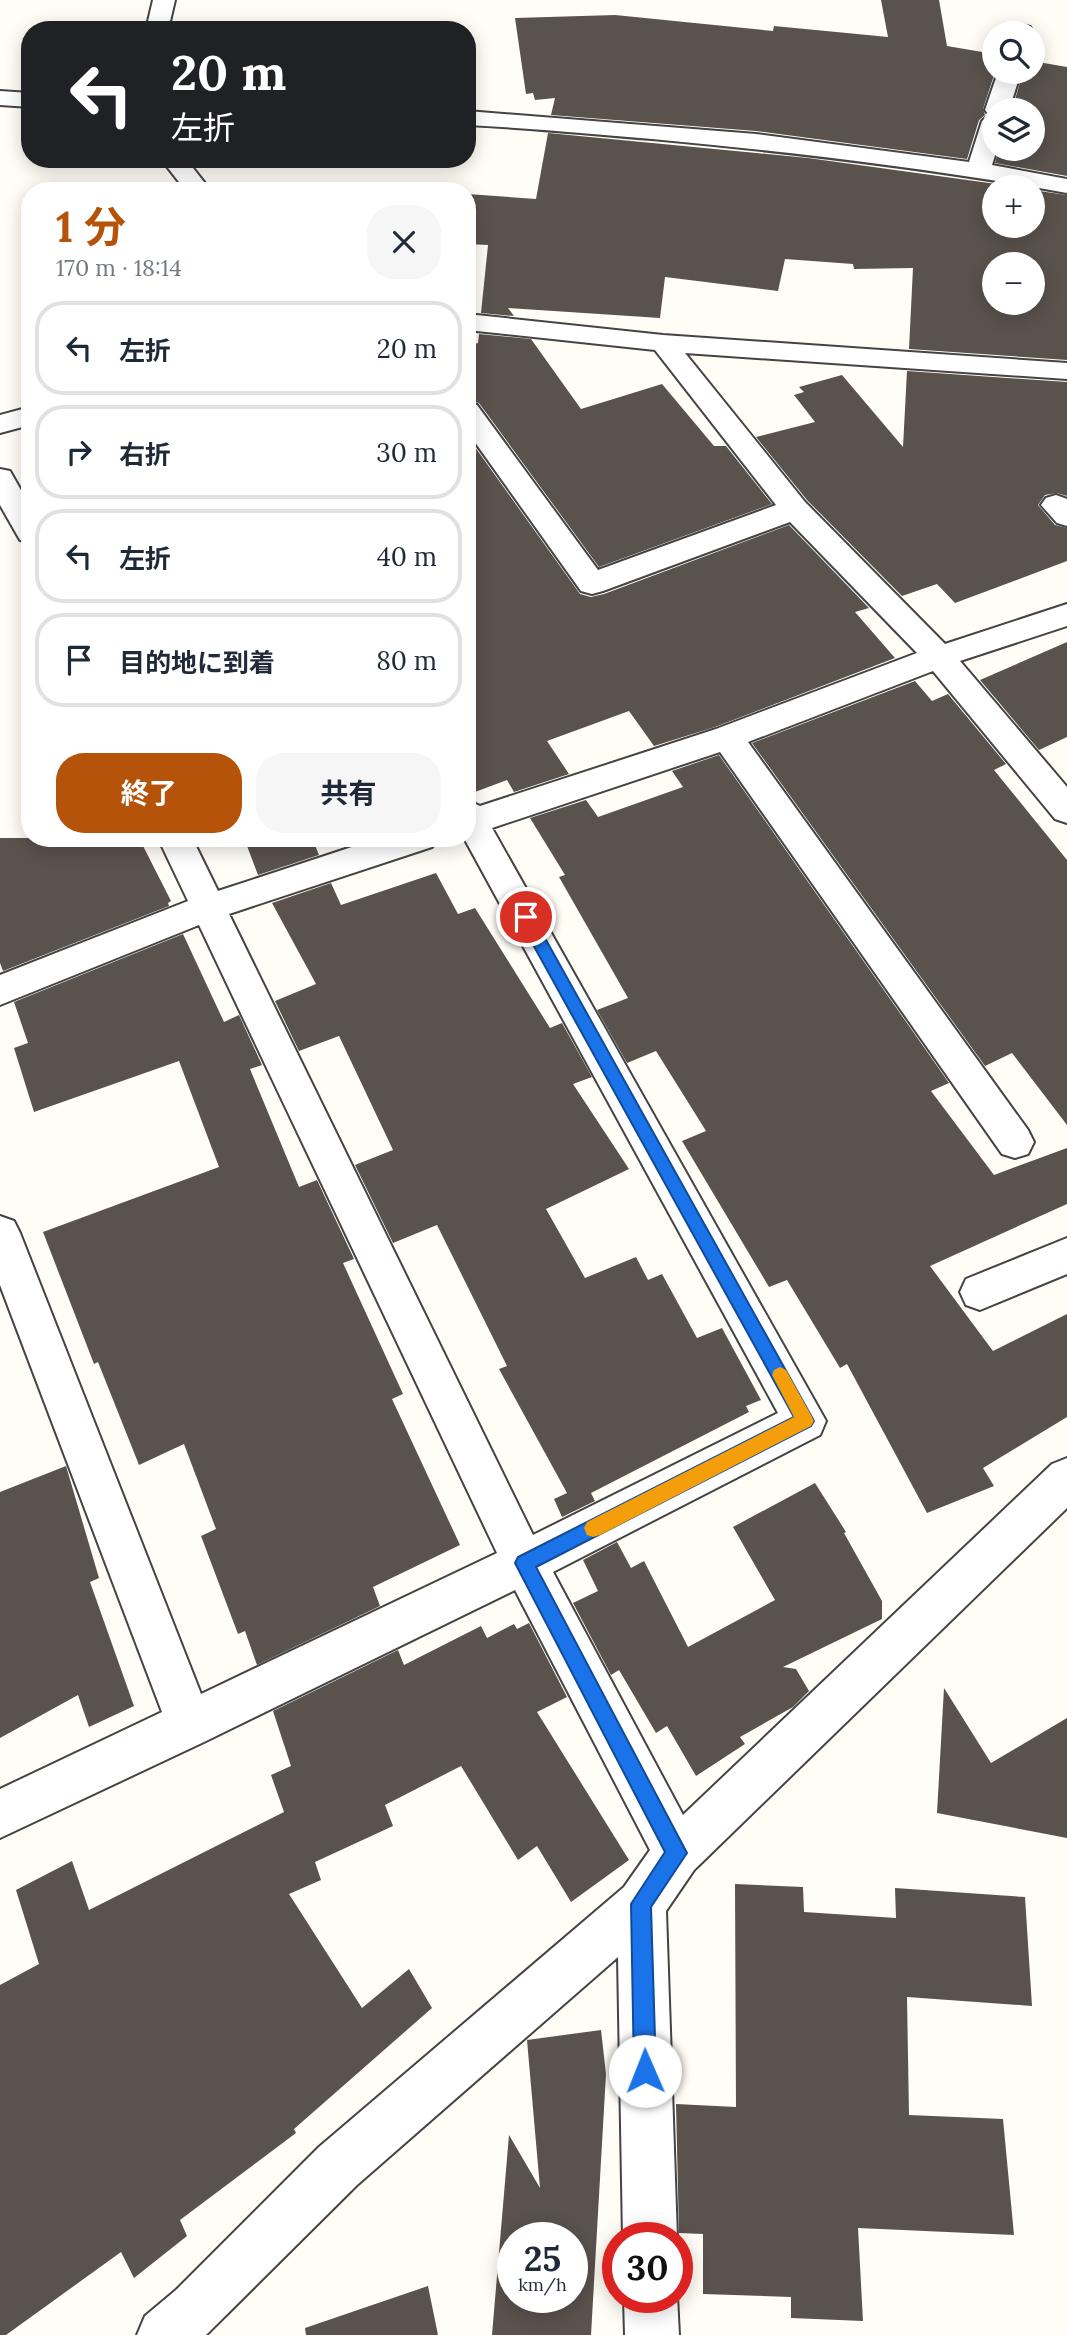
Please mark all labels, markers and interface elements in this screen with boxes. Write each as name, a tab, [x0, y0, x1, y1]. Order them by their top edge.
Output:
map controls	[982, 21, 1045, 315]
button: search	[982, 21, 1045, 84]
text: 20 m	[171, 41, 286, 103]
icon: left	[56, 49, 147, 140]
button: layers	[982, 98, 1045, 161]
text: 左折	[171, 107, 235, 148]
button: +	[982, 175, 1045, 238]
text: 1 分	[56, 200, 126, 254]
button: close	[367, 205, 441, 279]
button: −	[982, 252, 1045, 315]
text: 170 m · 18:14	[56, 253, 182, 282]
icon: left	[60, 329, 98, 367]
text: 20 m	[377, 332, 437, 365]
text: 左折	[119, 334, 171, 367]
icon: right	[60, 433, 98, 471]
text: 30 m	[376, 436, 437, 469]
text: 右折	[119, 438, 171, 471]
icon: left	[60, 537, 98, 575]
text: 40 m	[377, 540, 437, 573]
text: 左折	[119, 542, 171, 575]
icon: arrive	[60, 641, 98, 679]
text: 80 m	[376, 644, 437, 677]
text: 目的地に到着	[119, 646, 275, 679]
button: 終了	[56, 753, 242, 833]
button: 共有	[256, 753, 441, 833]
pin	[496, 887, 556, 947]
icon: arrive	[507, 898, 545, 936]
position arrow	[608, 2034, 682, 2108]
speed limit sign: 30	[602, 2222, 693, 2313]
text: 25	[524, 2236, 561, 2281]
text: km/h	[518, 2273, 567, 2296]

